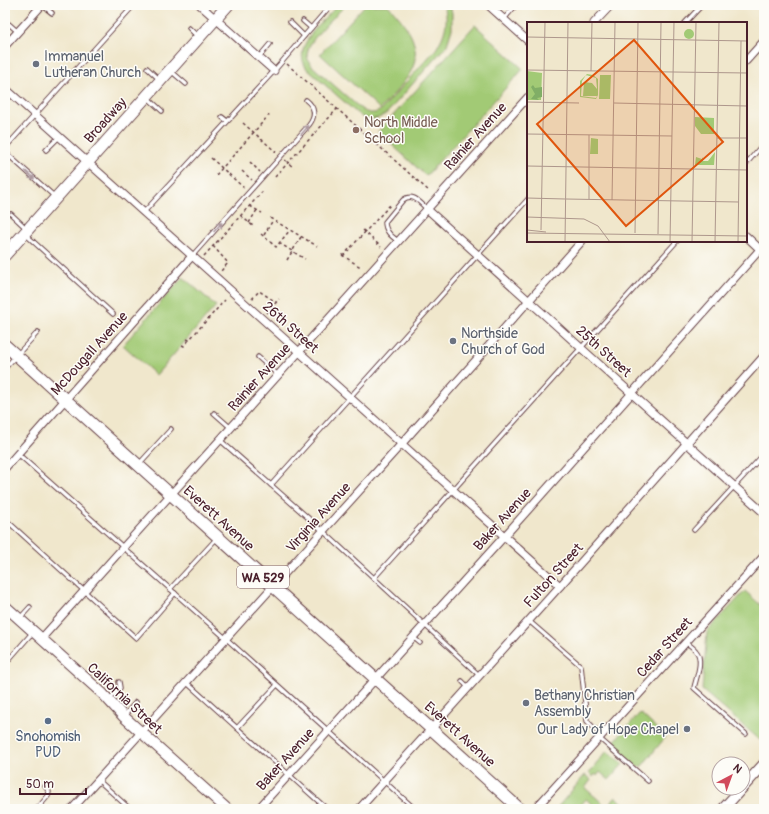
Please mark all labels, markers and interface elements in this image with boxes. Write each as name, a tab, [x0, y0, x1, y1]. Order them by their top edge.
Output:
inset map	[527, 22, 747, 242]
place label: Immanuel Lutheran Church	[44, 48, 141, 81]
marker: Immanuel Lutheran Church	[31, 59, 41, 69]
street label: Broadway	[80, 94, 130, 147]
street label: Rainier Avenue	[440, 99, 510, 174]
place label: North Middle School	[364, 114, 438, 147]
one-way arrow	[300, 125, 310, 135]
marker: North Middle School	[351, 125, 361, 135]
one-way arrow	[25, 171, 36, 180]
one-way arrow	[214, 222, 223, 232]
street label: 26th Street	[259, 298, 322, 357]
street label: McDougall Avenue	[47, 308, 131, 399]
street label: 25th Street	[572, 322, 635, 381]
place label: Northside Church of God	[461, 325, 545, 358]
marker: Northside Church of God	[448, 336, 458, 346]
street label: Rainier Avenue	[224, 340, 294, 415]
street label: Virginia Avenue	[283, 479, 354, 556]
street label: Everett Avenue	[180, 482, 258, 555]
street label: Baker Avenue	[470, 485, 535, 554]
street label: Fulton Street	[520, 539, 587, 611]
road number: WA 529	[237, 566, 289, 588]
street label: Cedar Street	[633, 614, 696, 681]
street label: California Street	[84, 659, 166, 738]
place label: Bethany Christian Assembly	[534, 687, 635, 720]
street label: Everett Avenue	[421, 698, 499, 771]
marker: Bethany Christian Assembly	[521, 698, 531, 708]
marker: Snohomish PUD	[43, 716, 53, 726]
place label: Our Lady of Hope Chapel	[537, 721, 679, 738]
marker: Our Lady of Hope Chapel	[682, 724, 692, 734]
street label: Baker Avenue	[253, 725, 318, 794]
place label: Snohomish PUD	[15, 728, 81, 761]
north arrow	[711, 756, 751, 796]
text: N	[730, 761, 745, 777]
scale bar	[20, 770, 86, 796]
text: 50 m	[26, 777, 54, 792]

